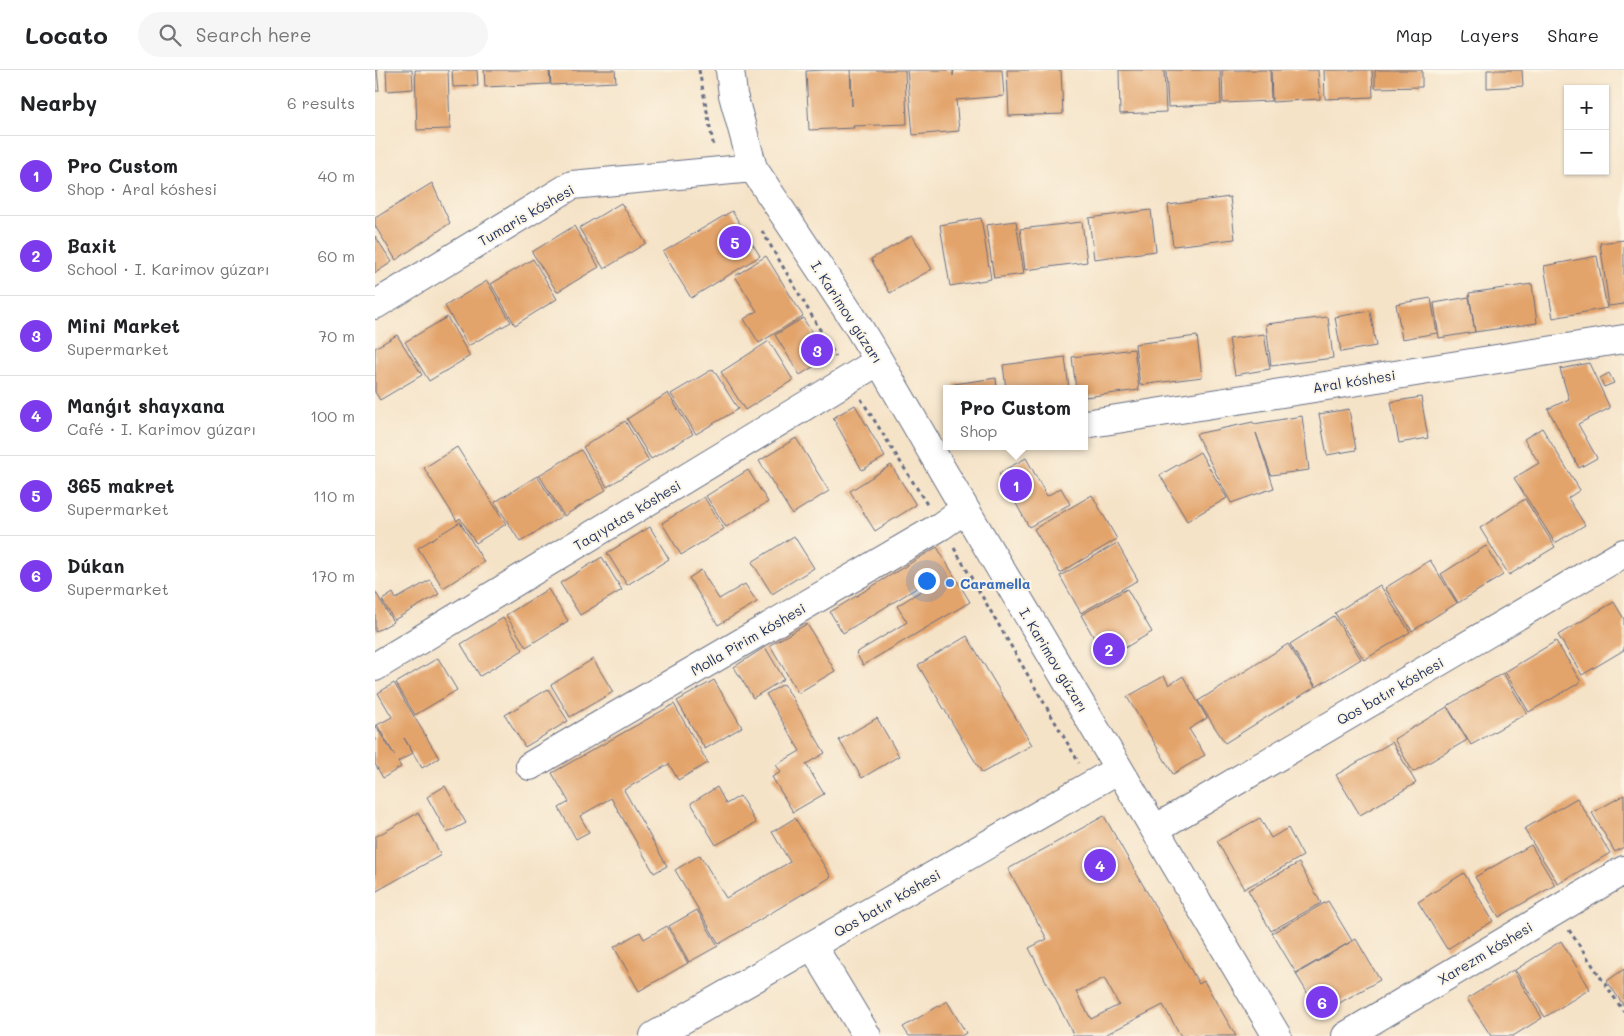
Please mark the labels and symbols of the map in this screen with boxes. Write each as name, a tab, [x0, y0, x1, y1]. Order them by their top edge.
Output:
street label: Tumaris kóshesi	[474, 180, 578, 250]
pin: 5	[719, 223, 751, 261]
street label: I. Karimov gúzarı	[807, 257, 887, 367]
pin: 3	[801, 331, 833, 369]
street label: Aral kóshesi	[1311, 365, 1397, 397]
pin: 1	[1000, 466, 1032, 504]
street label: Taqıyatas kóshesi	[570, 475, 684, 555]
your location	[914, 568, 940, 594]
place label: Caramella	[960, 574, 1031, 593]
marker: Caramella	[944, 577, 956, 589]
street label: Molla Pirim kóshesi	[687, 598, 809, 680]
street label: I. Karimov gúzarı	[1015, 604, 1093, 716]
pin: 2	[1093, 630, 1125, 668]
street label: Qos batır kóshesi	[1333, 653, 1447, 729]
pin: 4	[1084, 846, 1116, 884]
street label: Qos batır kóshesi	[830, 865, 944, 941]
street label: Xarezm kóshesi	[1434, 917, 1536, 989]
pin: 6	[1306, 983, 1338, 1021]

